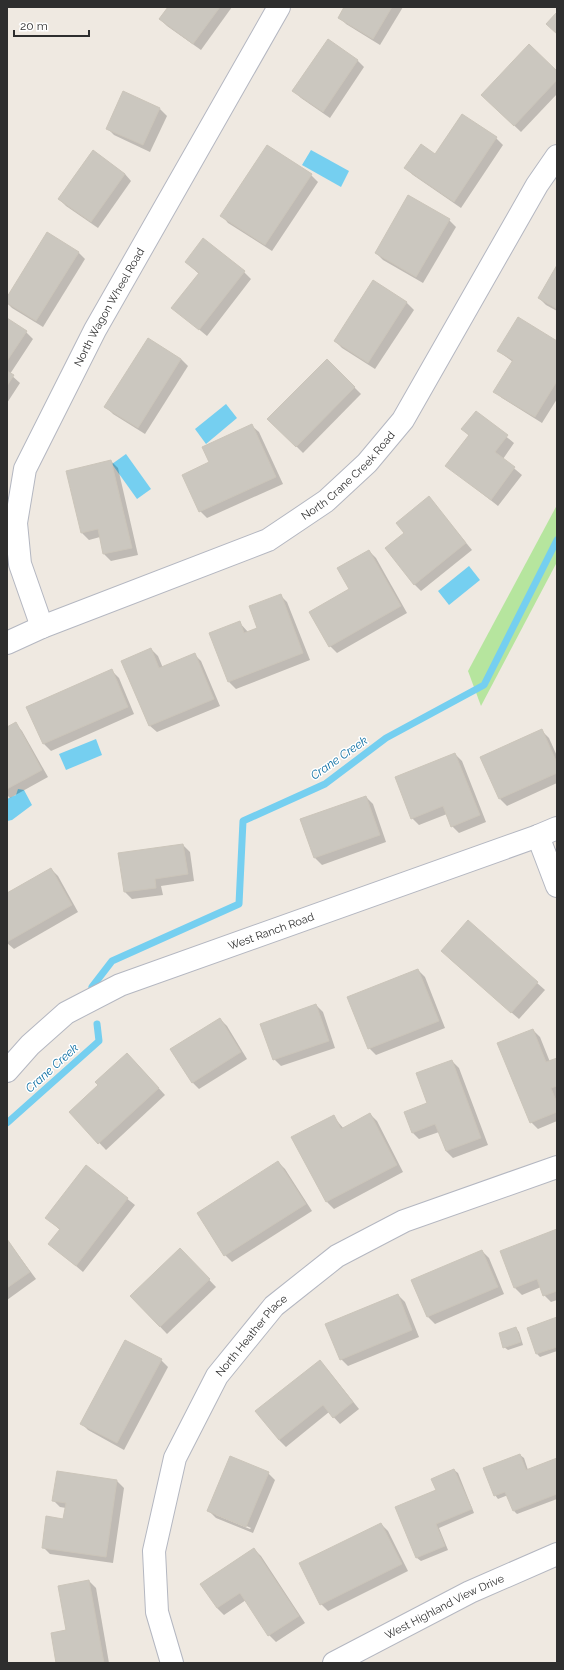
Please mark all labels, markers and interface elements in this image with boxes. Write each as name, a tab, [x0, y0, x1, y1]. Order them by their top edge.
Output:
scale bar	[14, 12, 89, 38]
text: 20 m	[20, 19, 48, 33]
street label: North Wagon Wheel Road	[72, 246, 147, 369]
street label: North Crane Creek Road	[299, 429, 398, 523]
water label: Crane Creek	[308, 733, 371, 783]
street label: West Ranch Road	[226, 910, 316, 953]
water label: Crane Creek	[23, 1040, 82, 1095]
street label: North Heather Place	[213, 1292, 290, 1379]
street label: West Highland View Drive	[383, 1572, 507, 1642]

